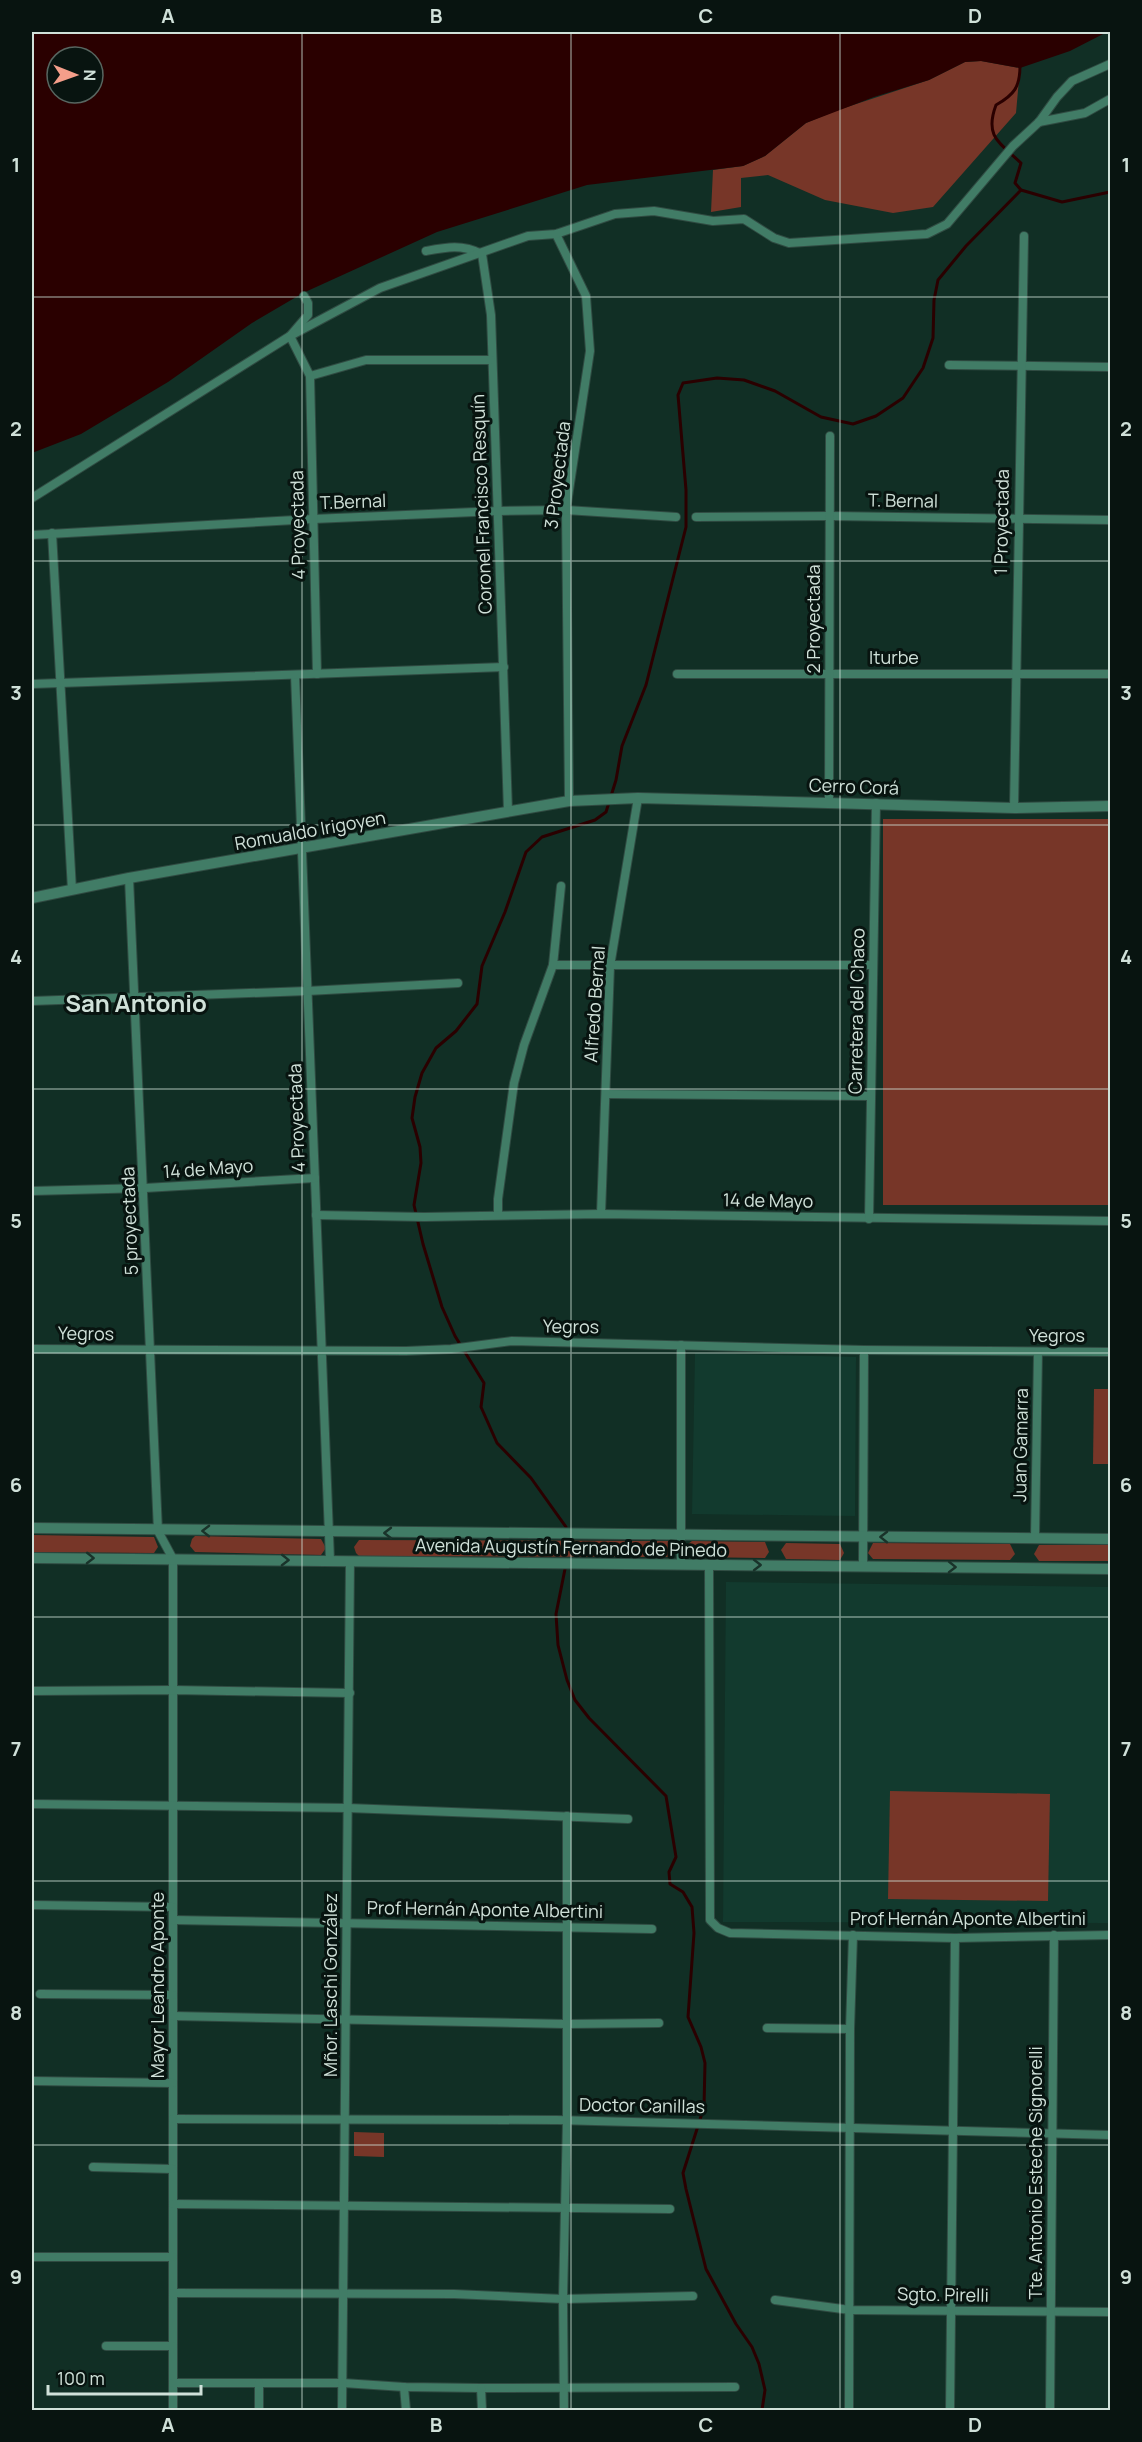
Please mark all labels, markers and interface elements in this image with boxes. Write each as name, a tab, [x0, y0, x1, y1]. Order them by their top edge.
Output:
text: A	[161, 2, 175, 29]
text: B	[430, 2, 443, 29]
text: C	[699, 2, 713, 29]
text: D	[968, 2, 982, 29]
north arrow	[45, 45, 105, 105]
text: N	[79, 69, 101, 81]
text: 1	[12, 151, 20, 178]
text: 1	[1122, 151, 1130, 178]
street label: Coronel Francisco Resquín	[465, 394, 497, 614]
text: 2	[10, 415, 22, 442]
text: 2	[1120, 415, 1132, 442]
street label: 3 Proyectada	[538, 420, 576, 530]
street label: 1 Proyectada	[988, 469, 1014, 575]
street label: 4 Proyectada	[284, 470, 310, 580]
street label: T. Bernal	[868, 487, 938, 513]
street label: T.Bernal	[319, 488, 387, 514]
street label: 2 Proyectada	[801, 565, 825, 673]
street label: Iturbe	[869, 645, 919, 669]
text: 3	[10, 679, 22, 706]
text: 3	[1120, 679, 1132, 706]
street label: Cerro Corá	[809, 772, 899, 800]
street label: Romualdo Irigoyen	[233, 805, 387, 855]
street label: Carretera del Chaco	[843, 928, 869, 1094]
text: 4	[10, 943, 22, 970]
text: 4	[1120, 943, 1132, 970]
street label: Alfredo Bernal	[578, 945, 610, 1063]
district label: San Antonio	[65, 986, 207, 1019]
street label: 4 Proyectada	[282, 1063, 310, 1173]
street label: 14 de Mayo	[162, 1153, 254, 1183]
street label: 5 proyectada	[115, 1166, 143, 1276]
street label: 14 de Mayo	[723, 1187, 813, 1213]
text: 5	[10, 1207, 22, 1234]
text: 5	[1120, 1207, 1132, 1234]
street label: Yegros	[543, 1314, 599, 1338]
street label: Yegros	[58, 1321, 114, 1345]
street label: Yegros	[1029, 1323, 1085, 1347]
street label: Juan Gamarra	[1007, 1388, 1033, 1502]
text: 6	[10, 1471, 22, 1498]
text: 6	[1120, 1471, 1132, 1498]
one-way arrow	[202, 1525, 211, 1537]
one-way arrow	[383, 1526, 392, 1539]
one-way arrow	[880, 1531, 889, 1543]
street label: Avenida Augustín Fernando de Pinedo	[415, 1532, 727, 1562]
one-way arrow	[85, 1552, 94, 1564]
one-way arrow	[280, 1554, 289, 1566]
one-way arrow	[753, 1559, 762, 1571]
one-way arrow	[948, 1561, 957, 1573]
text: 7	[11, 1735, 21, 1762]
text: 7	[1121, 1735, 1131, 1762]
street label: Mayor Leandro Aponte	[145, 1892, 169, 2078]
street label: Mñor. Laschi González	[318, 1893, 342, 2077]
street label: Prof Hernán Aponte Albertini	[367, 1895, 603, 1923]
street label: Prof Hernán Aponte Albertini	[850, 1906, 1086, 1930]
text: 8	[10, 1999, 22, 2026]
text: 8	[1120, 1999, 1132, 2026]
street label: Tte. Antonio Esteche Signorelli	[1023, 2046, 1047, 2300]
street label: Doctor Canillas	[579, 2092, 705, 2118]
text: 9	[10, 2263, 22, 2290]
text: 9	[1120, 2263, 1132, 2290]
street label: Sgto. Pirelli	[897, 2281, 989, 2307]
scale bar	[48, 2358, 201, 2396]
text: 100 m	[57, 2366, 105, 2390]
text: A	[161, 2411, 175, 2438]
text: B	[430, 2411, 443, 2438]
text: C	[699, 2411, 713, 2438]
text: D	[968, 2411, 982, 2438]

